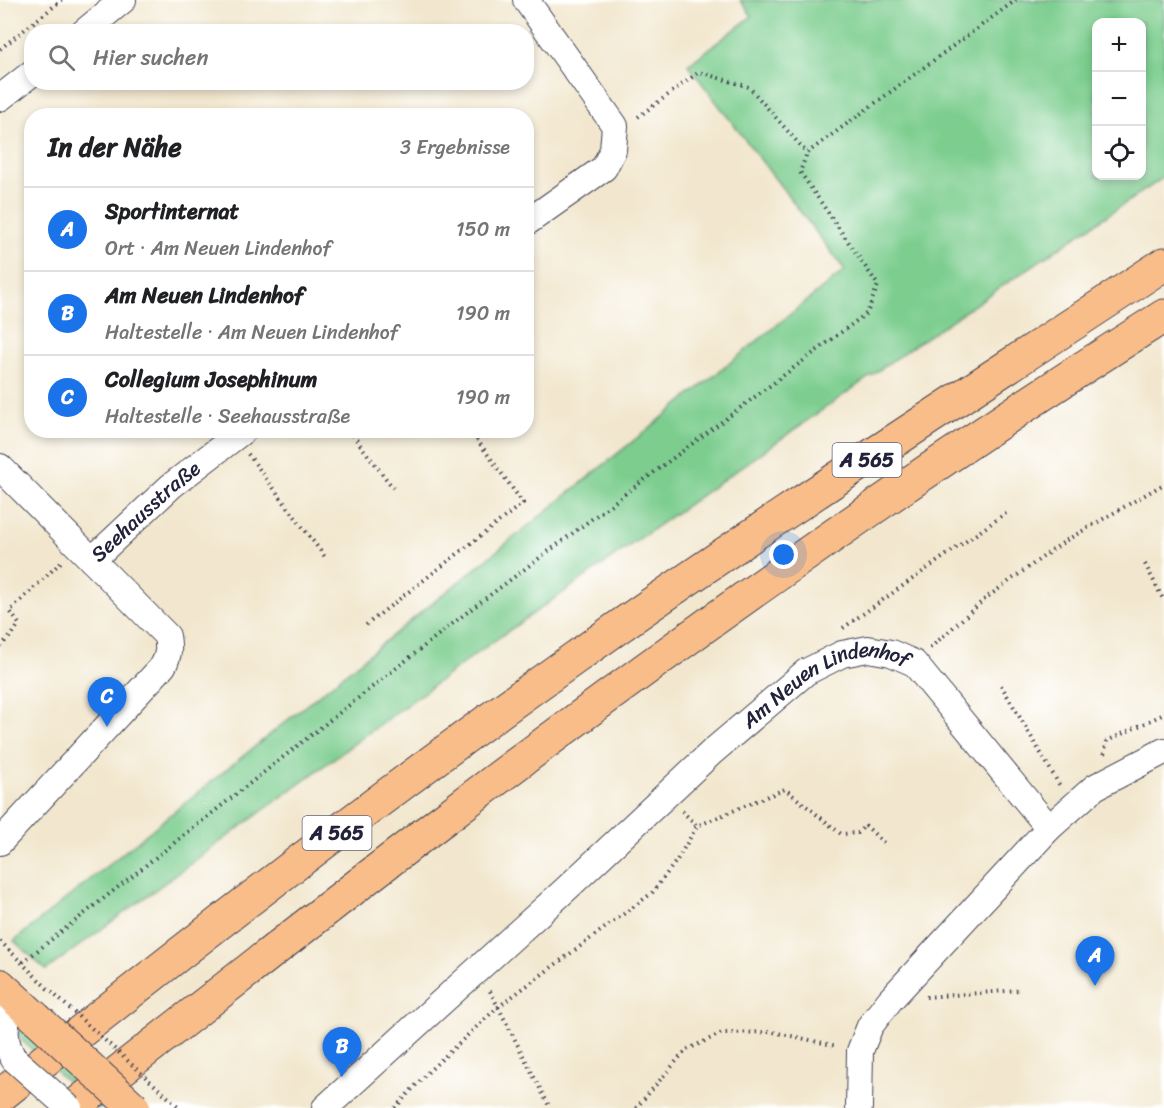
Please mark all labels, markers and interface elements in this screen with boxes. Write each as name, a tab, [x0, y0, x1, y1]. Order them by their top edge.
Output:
map controls	[1092, 18, 1146, 180]
button: +	[1092, 18, 1146, 72]
search box	[24, 24, 534, 90]
text: Hier suchen	[93, 38, 208, 77]
icon: search	[45, 41, 78, 74]
button: −	[1092, 72, 1146, 126]
text: In der Nähe	[48, 124, 182, 170]
button: locate	[1092, 126, 1146, 180]
text: 3 Ergebnisse	[400, 130, 510, 165]
text: Sportinternat	[105, 192, 239, 231]
text: A	[61, 212, 74, 247]
text: 150 m	[456, 212, 510, 247]
text: Ort · Am Neuen Lindenhof	[105, 231, 331, 266]
text: Am Neuen Lindenhof	[105, 276, 304, 315]
text: B	[61, 296, 74, 331]
text: 190 m	[456, 296, 510, 331]
text: Haltestelle · Am Neuen Lindenhof	[105, 315, 399, 350]
text: Collegium Josephinum	[105, 360, 317, 399]
text: C	[61, 380, 74, 415]
text: 190 m	[456, 380, 510, 415]
text: Haltestelle · Seehausstraße	[105, 399, 350, 434]
road number: A 565	[832, 443, 902, 477]
street label: Seehausstraße	[81, 450, 209, 572]
your location	[769, 540, 798, 569]
street label: Am Neuen Lindenhof	[732, 630, 919, 739]
pin: C	[88, 678, 126, 727]
road number: A 565	[302, 816, 372, 850]
pin: A	[1076, 936, 1114, 986]
pin: B	[322, 1028, 362, 1077]

